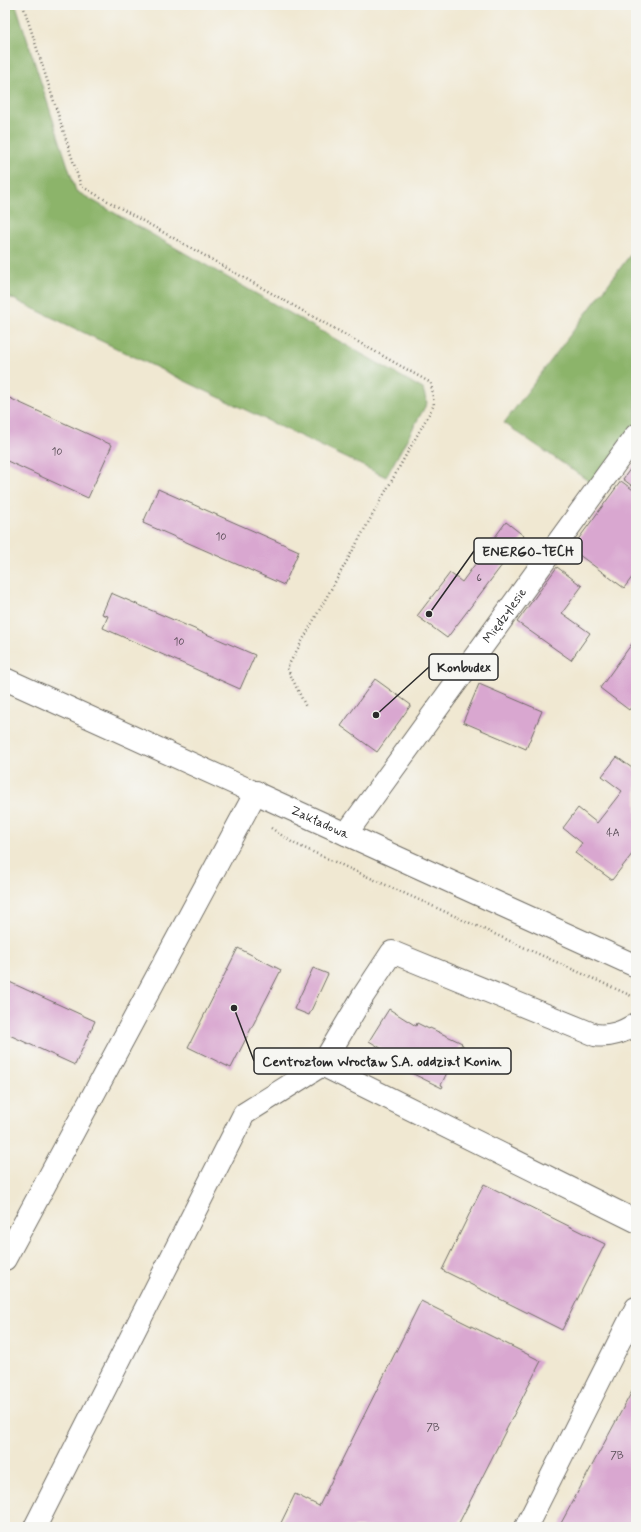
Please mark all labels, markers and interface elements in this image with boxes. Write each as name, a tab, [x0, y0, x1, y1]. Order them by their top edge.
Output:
house number: 10	[51, 445, 63, 459]
house number: 10	[215, 530, 227, 544]
callout: ENERGO-TECH	[474, 538, 582, 564]
text: ENERGO-TECH	[482, 543, 575, 561]
house number: 6	[476, 571, 482, 585]
street label: Międzylesie	[479, 584, 531, 647]
house number: 10	[173, 635, 185, 649]
callout: Konbudex	[429, 654, 498, 680]
text: Konbudex	[437, 659, 492, 677]
street label: Zakładowa	[288, 802, 352, 843]
house number: 4A	[606, 826, 620, 840]
callout: Centrozłom Wrocław S.A. oddział Konin	[254, 1048, 511, 1074]
text: Centrozłom Wrocław S.A. oddział Konin	[262, 1053, 503, 1071]
house number: 7B	[426, 1421, 440, 1435]
house number: 7B	[610, 1449, 624, 1463]

